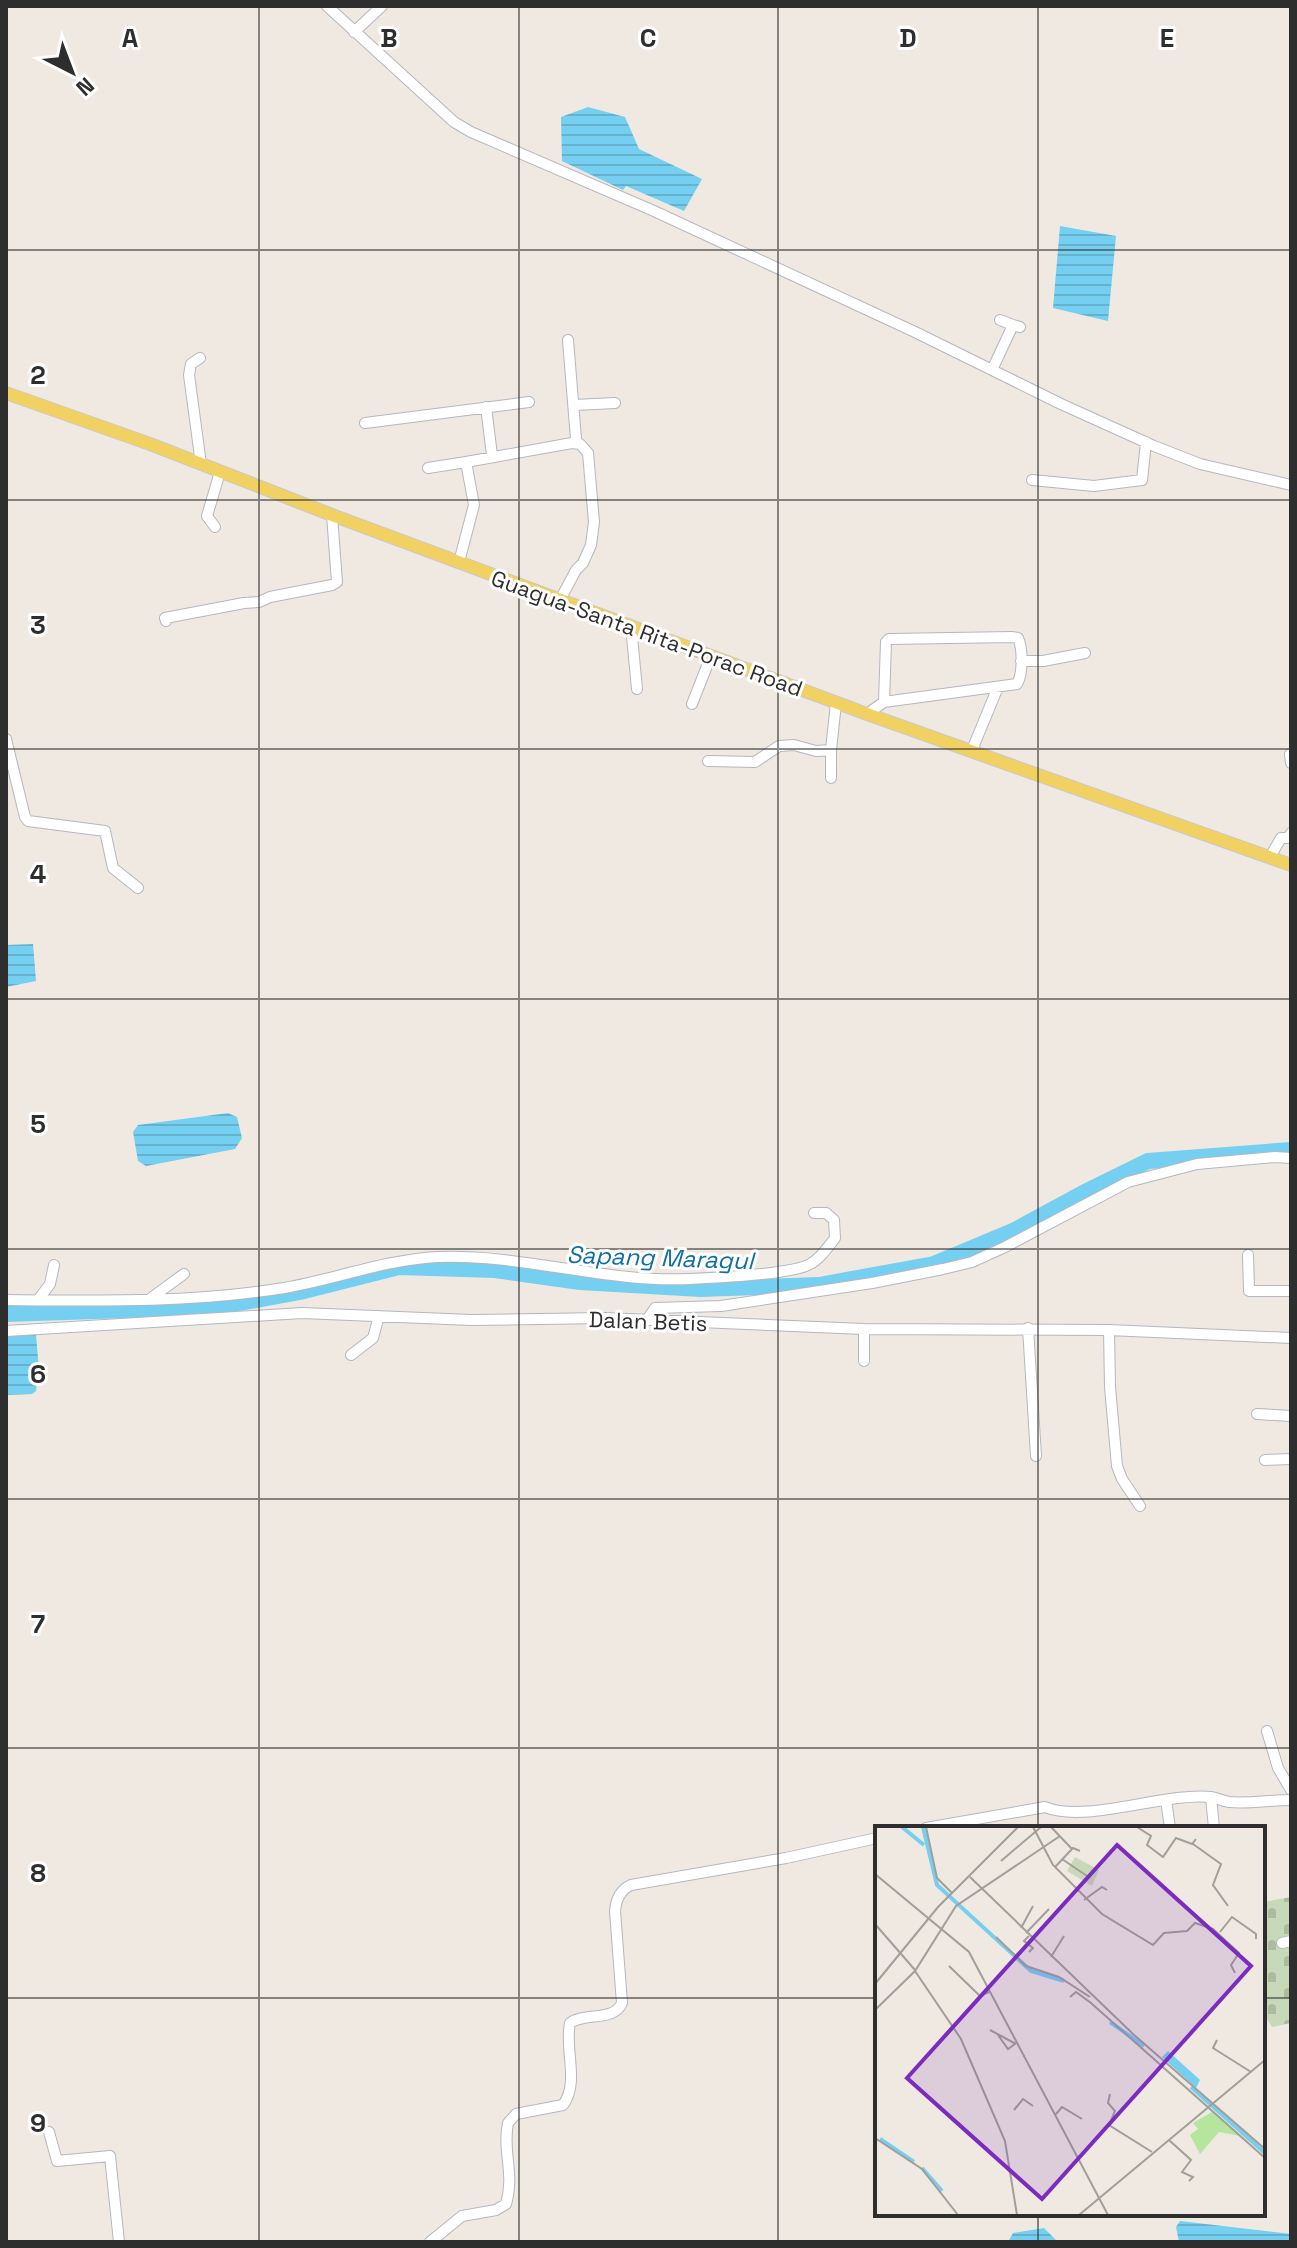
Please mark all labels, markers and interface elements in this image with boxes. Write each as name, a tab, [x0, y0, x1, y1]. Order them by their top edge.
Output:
text: A	[122, 21, 139, 55]
text: B	[380, 21, 398, 55]
text: C	[640, 21, 656, 55]
text: D	[899, 21, 917, 55]
text: E	[1160, 21, 1174, 55]
north arrow	[32, 32, 112, 112]
text: N	[71, 72, 100, 102]
text: 2	[30, 358, 46, 392]
street label: Guagua-Santa Rita-Porac Road	[487, 564, 807, 702]
text: 3	[30, 608, 46, 642]
text: 4	[30, 857, 46, 891]
text: 5	[30, 1107, 46, 1141]
water label: Sapang Maragul	[566, 1239, 757, 1276]
street label: Dalan Betis	[588, 1305, 708, 1337]
text: 6	[30, 1357, 46, 1391]
text: 7	[31, 1607, 45, 1641]
inset map	[875, 1826, 1265, 2216]
text: 8	[30, 1856, 46, 1890]
text: 9	[30, 2106, 46, 2140]

